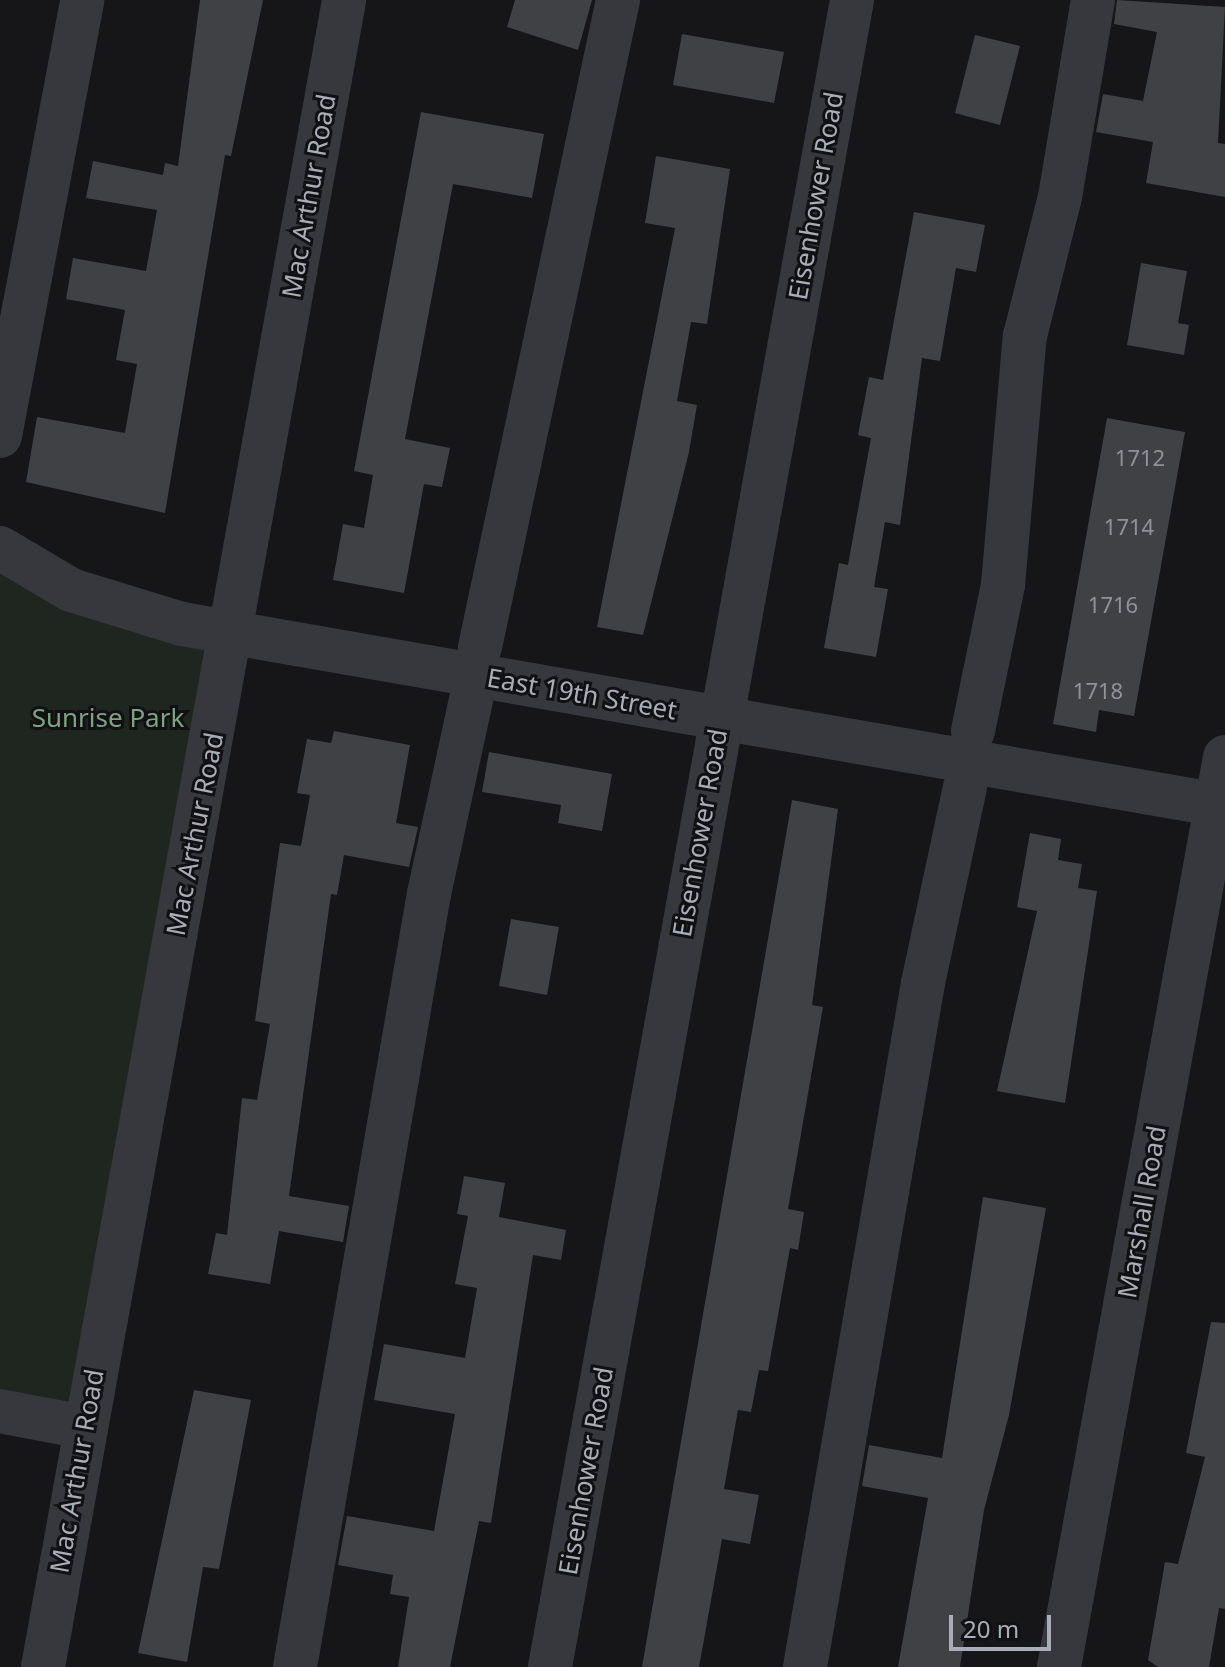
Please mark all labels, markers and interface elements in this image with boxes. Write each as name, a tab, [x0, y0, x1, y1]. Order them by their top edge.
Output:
street label: Eisenhower Road	[782, 90, 850, 302]
street label: Mac Arthur Road	[276, 92, 342, 300]
house number: 1712	[1115, 445, 1165, 471]
house number: 1714	[1104, 514, 1154, 540]
house number: 1716	[1088, 592, 1138, 618]
street label: East 19th Street	[485, 662, 679, 726]
house number: 1718	[1073, 678, 1123, 704]
park label: Sunrise Park	[32, 702, 184, 734]
street label: Eisenhower Road	[666, 727, 734, 939]
street label: Mac Arthur Road	[160, 730, 230, 938]
street label: Marshall Road	[1111, 1123, 1173, 1301]
street label: Eisenhower Road	[552, 1365, 620, 1577]
street label: Mac Arthur Road	[44, 1367, 110, 1575]
scale bar	[953, 1599, 1055, 1649]
text: 20 m	[963, 1612, 1019, 1645]

